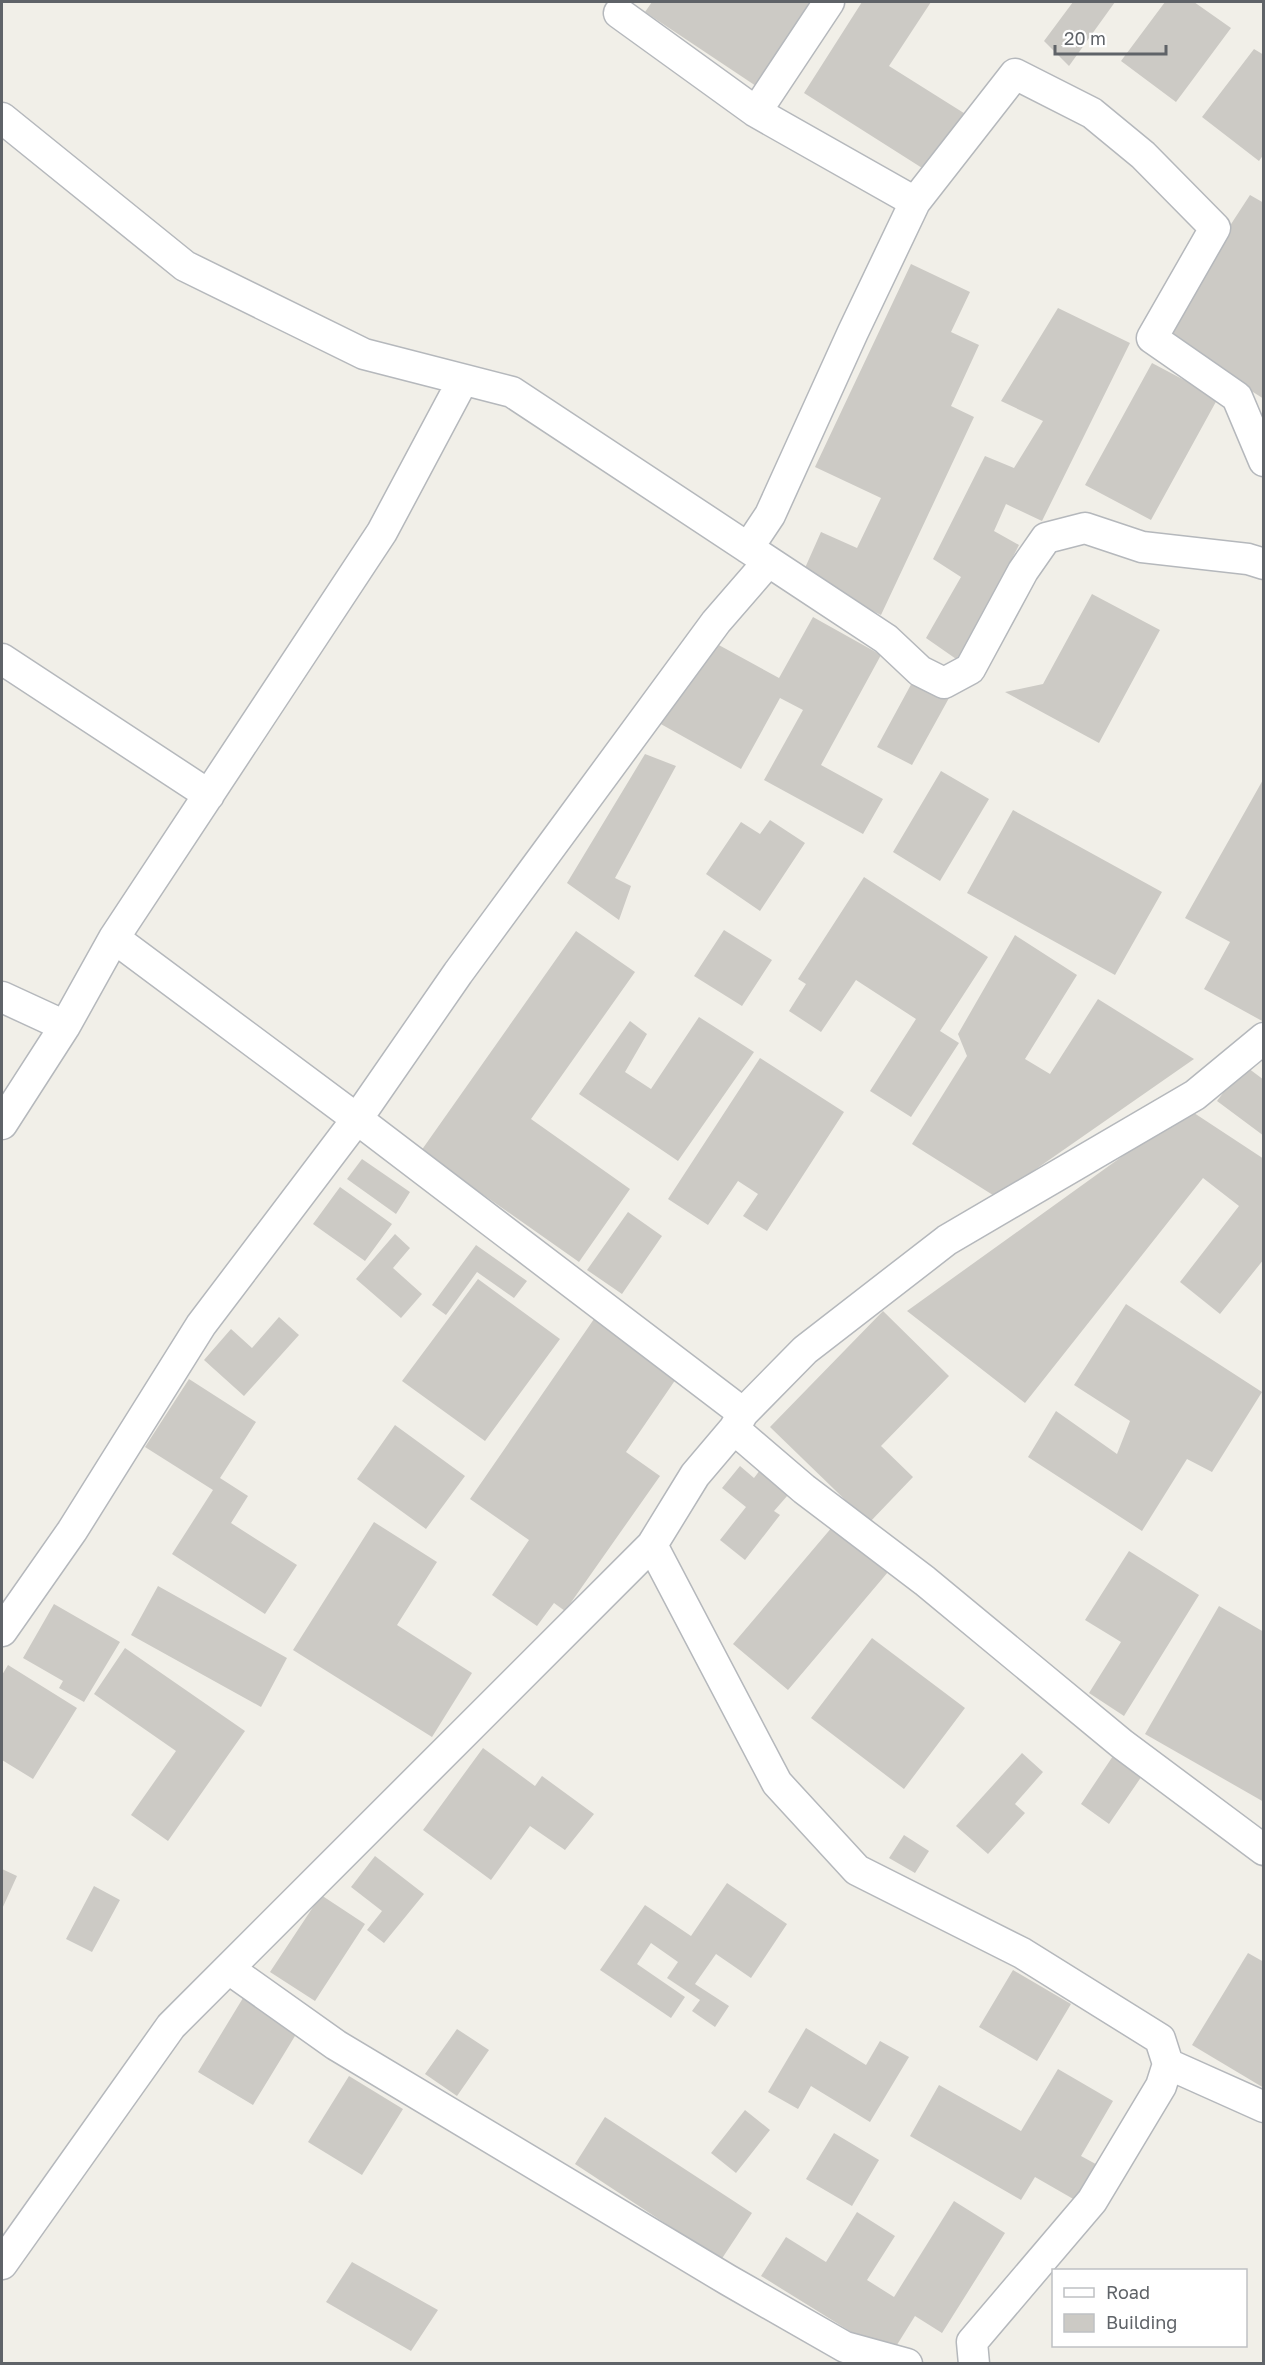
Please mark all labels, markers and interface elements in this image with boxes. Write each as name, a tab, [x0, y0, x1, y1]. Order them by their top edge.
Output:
scale bar	[1055, 18, 1166, 56]
text: 20 m	[1064, 27, 1106, 49]
legend	[1052, 2269, 1247, 2347]
text: Road	[1106, 2281, 1150, 2303]
text: Building	[1106, 2311, 1177, 2333]

